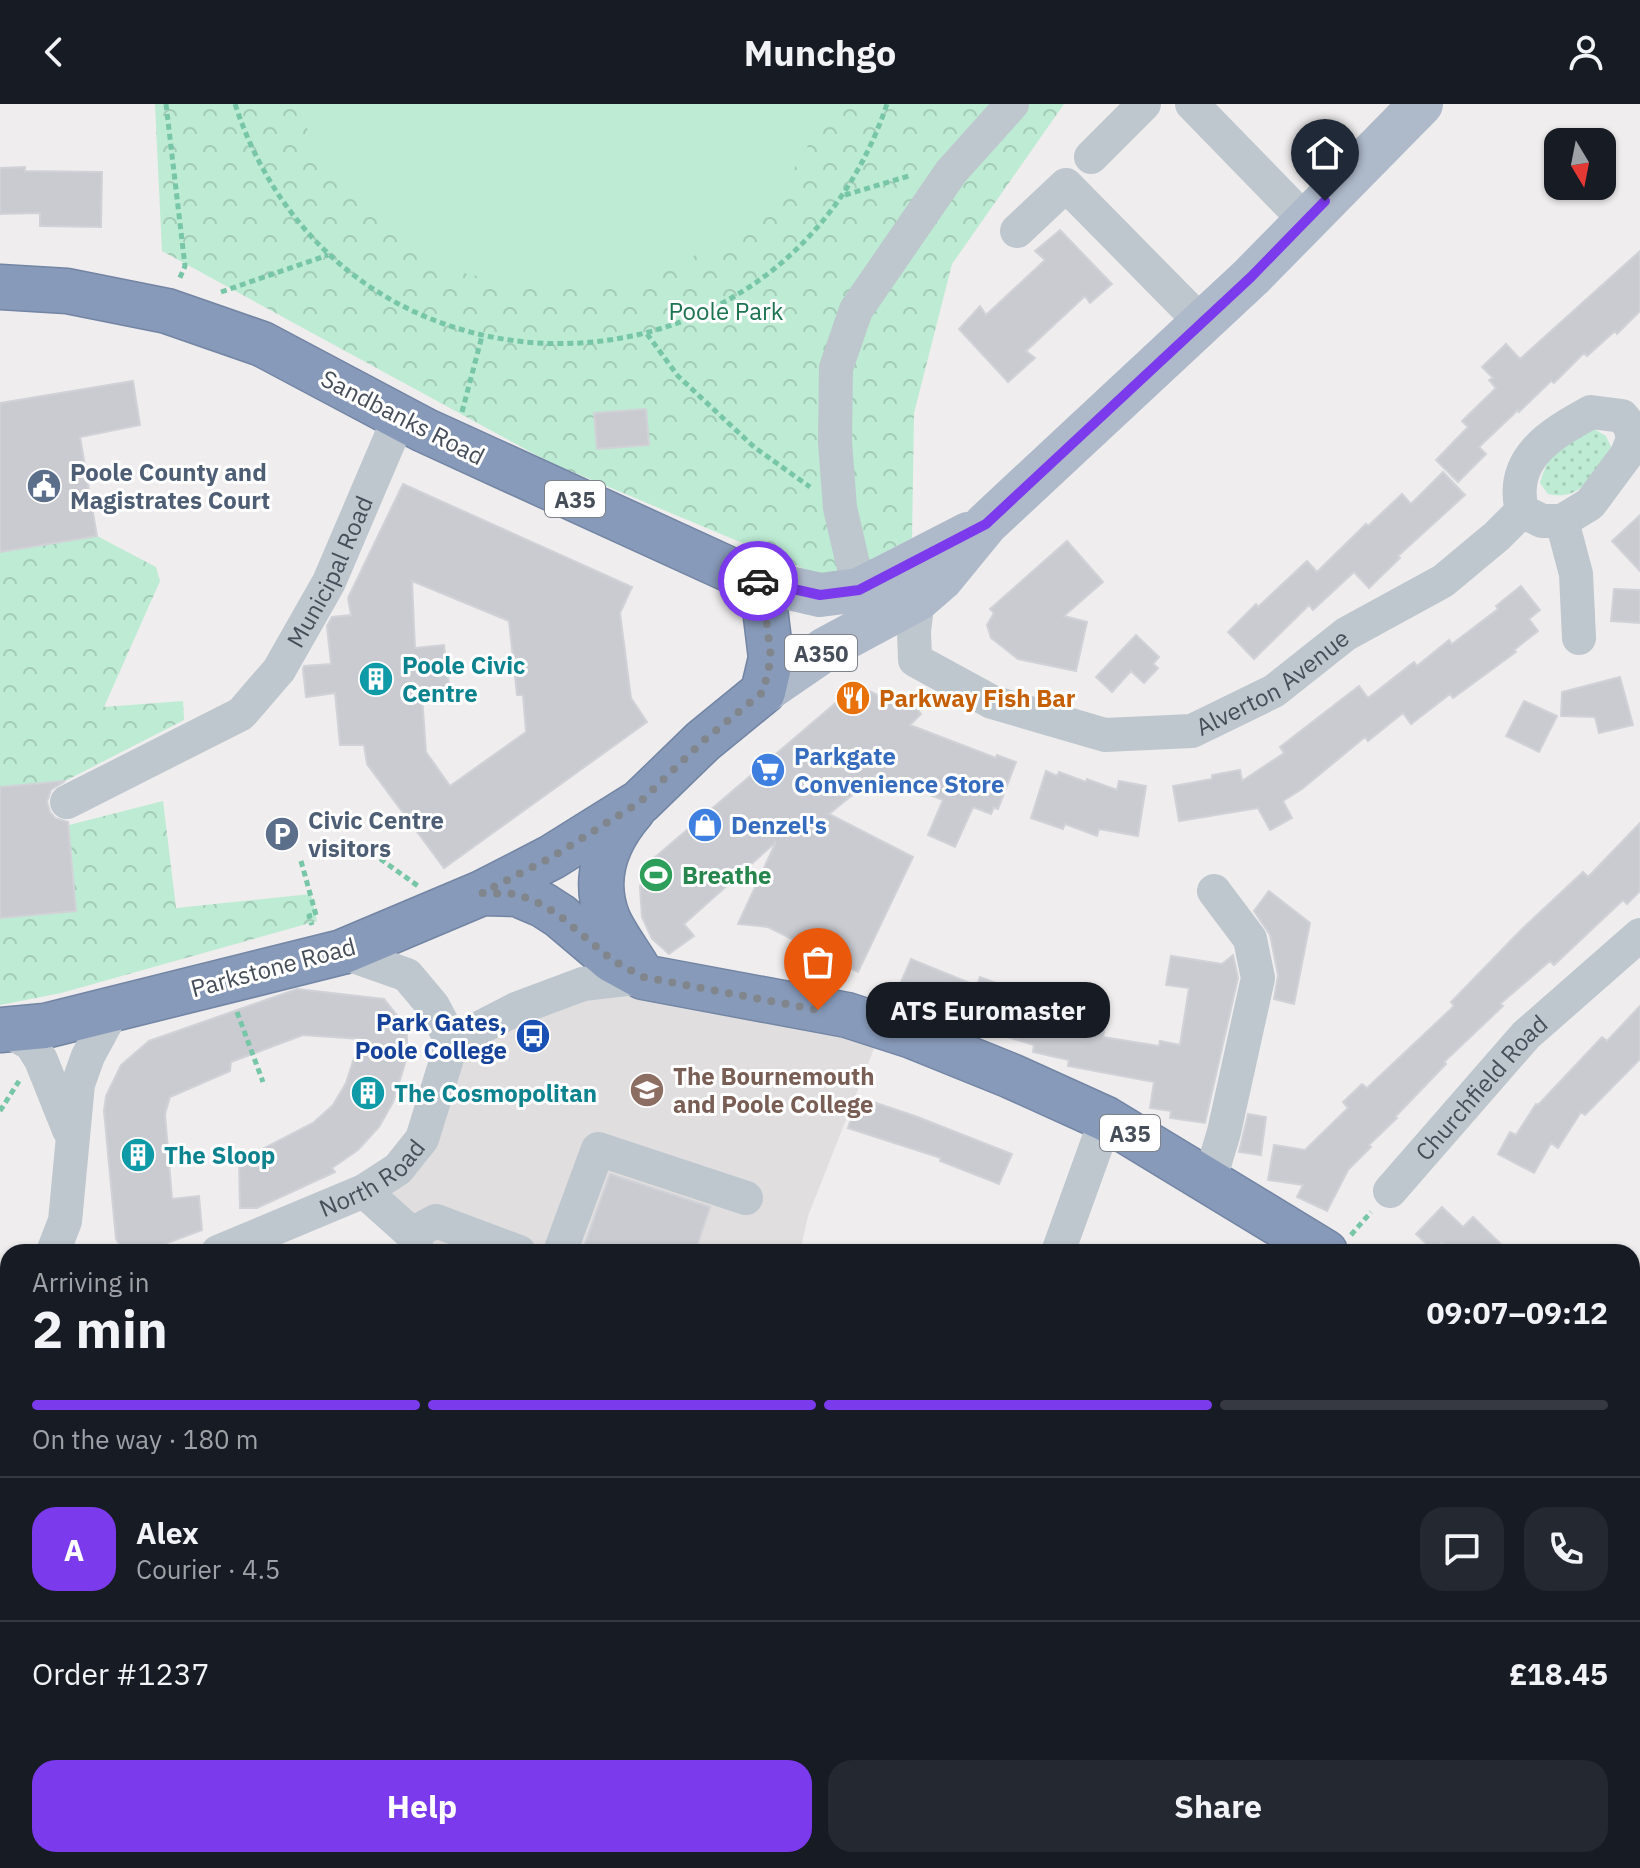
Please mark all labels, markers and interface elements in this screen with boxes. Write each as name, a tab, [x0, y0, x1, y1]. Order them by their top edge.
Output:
text: Munchgo	[744, 29, 896, 76]
icon: back	[32, 30, 76, 74]
icon: person	[1564, 30, 1608, 74]
pin	[1291, 119, 1359, 201]
north arrow	[1544, 128, 1616, 200]
map controls	[1544, 128, 1616, 200]
icon: home	[1303, 131, 1347, 175]
park label: Poole Park	[669, 295, 784, 327]
street label: Sandbanks Road	[316, 362, 490, 472]
place label: Poole County and Magistrates Court	[70, 456, 270, 516]
public building icon: Poole County and Magistrates Court	[25, 467, 63, 505]
road number: A35	[545, 481, 605, 517]
street label: Municipal Road	[279, 491, 380, 653]
courier	[718, 541, 798, 621]
icon: car	[736, 559, 780, 603]
street label: Alverton Avenue	[1190, 622, 1356, 743]
road number: A350	[785, 635, 857, 671]
place label: Poole Civic Centre	[402, 649, 525, 709]
building icon: Poole Civic Centre	[357, 660, 395, 698]
restaurant icon: Parkway Fish Bar	[834, 679, 872, 717]
place label: Parkway Fish Bar	[879, 682, 1076, 714]
place label: Parkgate Convenience Store	[794, 740, 1004, 800]
supermarket icon: Parkgate Convenience Store	[749, 751, 787, 789]
place label: Civic Centre visitors	[308, 804, 444, 864]
shop icon: Denzel's	[686, 806, 724, 844]
place label: Denzel's	[731, 809, 827, 841]
parking icon: Civic Centre visitors	[263, 815, 301, 853]
sports icon: Breathe	[637, 856, 675, 894]
place label: Breathe	[682, 859, 772, 891]
pin	[784, 928, 852, 1010]
street label: Parkstone Road	[187, 930, 359, 1004]
icon: bag	[796, 940, 840, 984]
callout: ATS Euromaster	[866, 982, 1110, 1038]
text: ATS Euromaster	[890, 993, 1086, 1027]
place label: Park Gates, Poole College	[355, 1006, 507, 1066]
street label: Churchfield Road	[1408, 1008, 1554, 1167]
bus stop icon: Park Gates, Poole College	[514, 1017, 552, 1055]
place label: The Bournemouth and Poole College	[673, 1060, 875, 1120]
school or university icon: The Bournemouth and Poole College	[628, 1071, 666, 1109]
building icon: The Cosmopolitan	[349, 1074, 387, 1112]
place label: The Cosmopolitan	[394, 1077, 597, 1109]
road number: A35	[1100, 1115, 1160, 1151]
street label: North Road	[314, 1132, 432, 1224]
building icon: The Sloop	[119, 1136, 157, 1174]
place label: The Sloop	[164, 1139, 275, 1171]
text: Arriving in	[32, 1265, 149, 1299]
text: 09:07–09:12	[1427, 1293, 1608, 1332]
text: 2 min	[32, 1295, 168, 1362]
text: On the way · 180 m	[32, 1422, 258, 1456]
button: chat	[1420, 1507, 1504, 1591]
button: phone	[1524, 1507, 1608, 1591]
text: Alex	[136, 1513, 199, 1552]
text: A	[64, 1530, 84, 1569]
text: Courier · 4.5	[136, 1552, 280, 1586]
text: Order #1237	[32, 1654, 209, 1693]
text: £18.45	[1509, 1654, 1608, 1693]
button: Help	[32, 1760, 812, 1852]
button: Share	[828, 1760, 1608, 1852]

